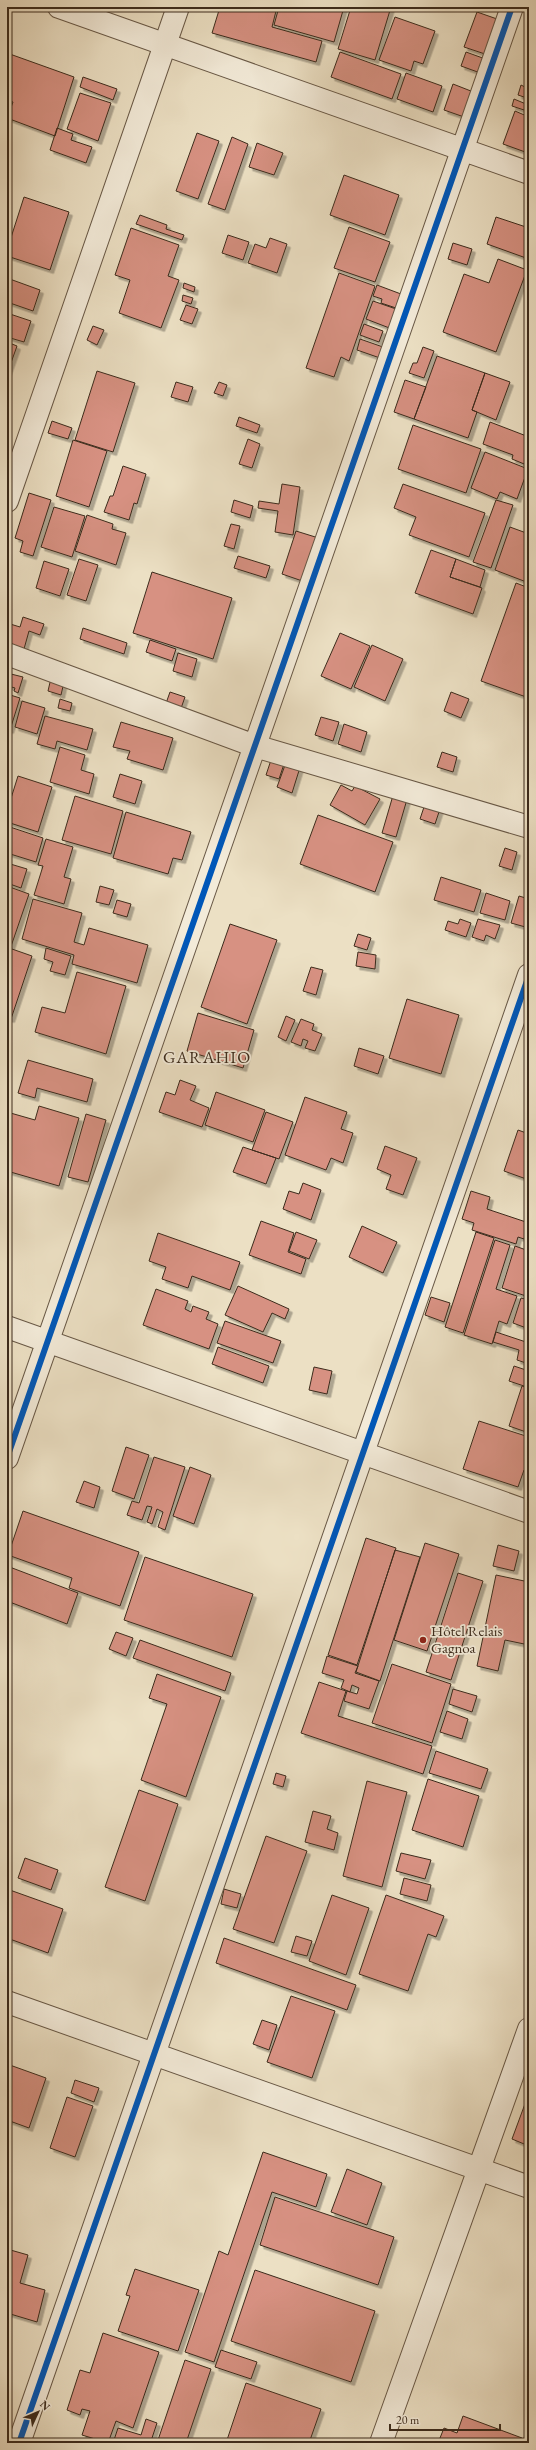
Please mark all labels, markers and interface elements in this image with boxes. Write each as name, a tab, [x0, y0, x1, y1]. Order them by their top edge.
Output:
district label: GARAHIO	[163, 1046, 251, 1068]
place label: Hôtel Relais Gagnoa	[431, 1621, 503, 1657]
marker: Hôtel Relais Gagnoa	[418, 1635, 428, 1645]
north arrow	[18, 2392, 58, 2432]
text: N	[37, 2397, 53, 2413]
scale bar	[390, 2406, 500, 2432]
text: 20 m	[396, 2412, 420, 2428]

